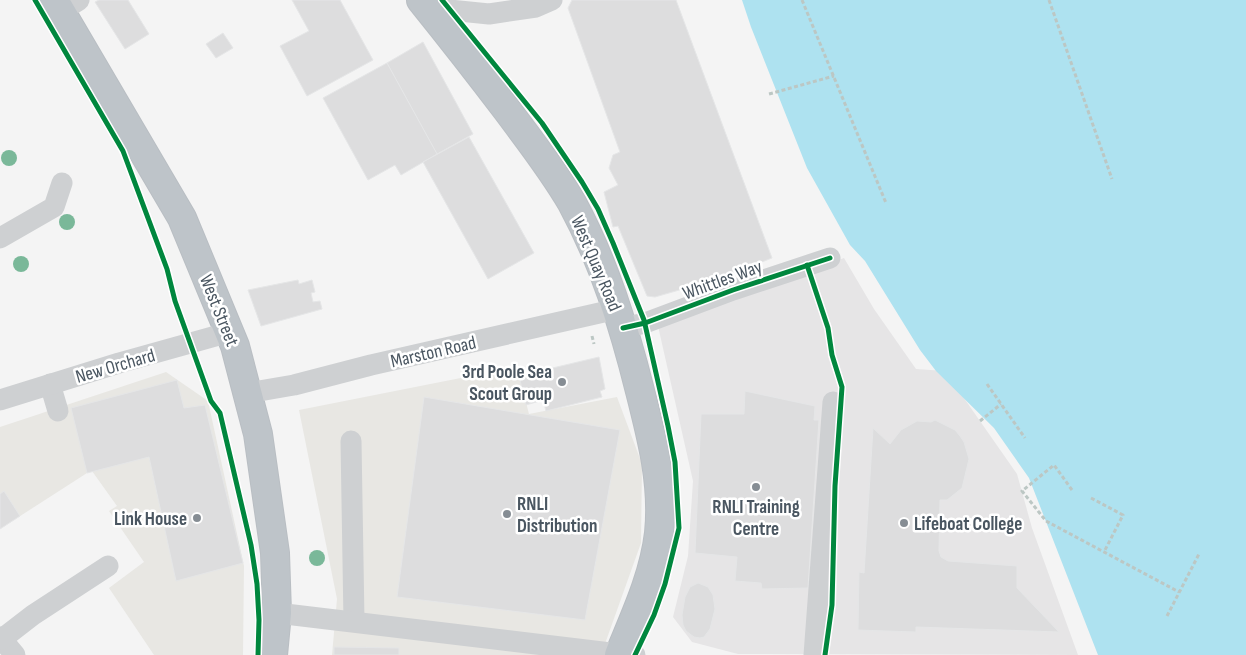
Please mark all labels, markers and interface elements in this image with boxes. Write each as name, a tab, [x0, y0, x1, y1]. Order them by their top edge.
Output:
street label: West Quay Road	[565, 212, 626, 315]
street label: Whittles Way	[680, 255, 766, 305]
street label: West Street	[194, 271, 243, 350]
street label: Marston Road	[388, 331, 478, 373]
street label: New Orchard	[73, 344, 158, 389]
place label: 3rd Poole Sea Scout Group	[462, 361, 552, 406]
marker: 3rd Poole Sea Scout Group	[556, 376, 568, 388]
marker: RNLI Training Centre	[750, 481, 762, 493]
place label: RNLI Distribution	[517, 493, 597, 538]
place label: RNLI Training Centre	[712, 496, 800, 541]
place label: Link House	[114, 508, 187, 531]
marker: RNLI Distribution	[501, 508, 513, 520]
marker: Link House	[191, 512, 203, 524]
place label: Lifeboat College	[914, 513, 1022, 536]
marker: Lifeboat College	[898, 517, 910, 529]

